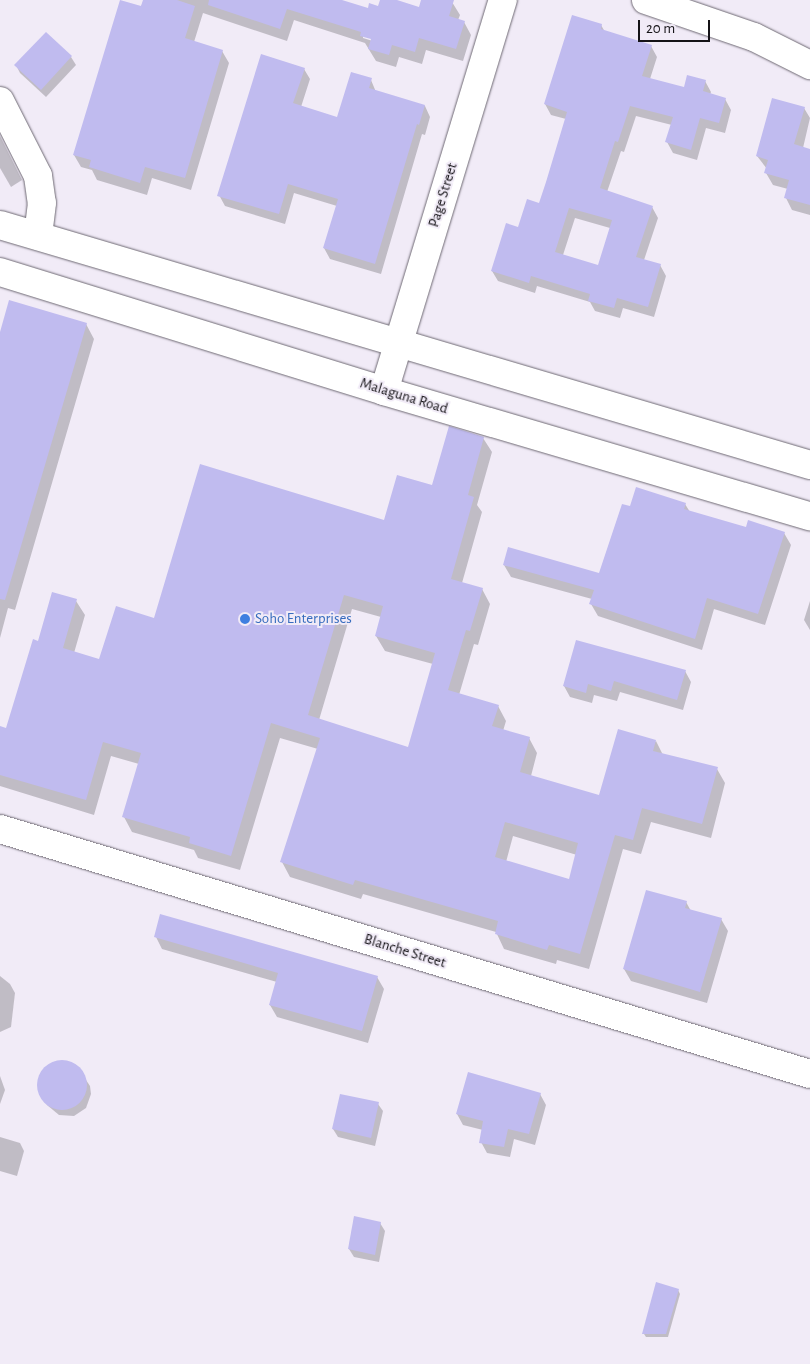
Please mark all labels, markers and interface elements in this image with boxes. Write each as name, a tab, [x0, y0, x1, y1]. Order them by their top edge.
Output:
scale bar	[640, 10, 712, 42]
text: 20 m	[646, 21, 675, 36]
street label: Page Street	[425, 161, 461, 229]
street label: Malaguna Road	[358, 374, 450, 418]
place label: Soho Enterprises	[255, 610, 352, 628]
marker: Soho Enterprises	[239, 613, 251, 625]
street label: Blanche Street	[362, 930, 448, 972]

